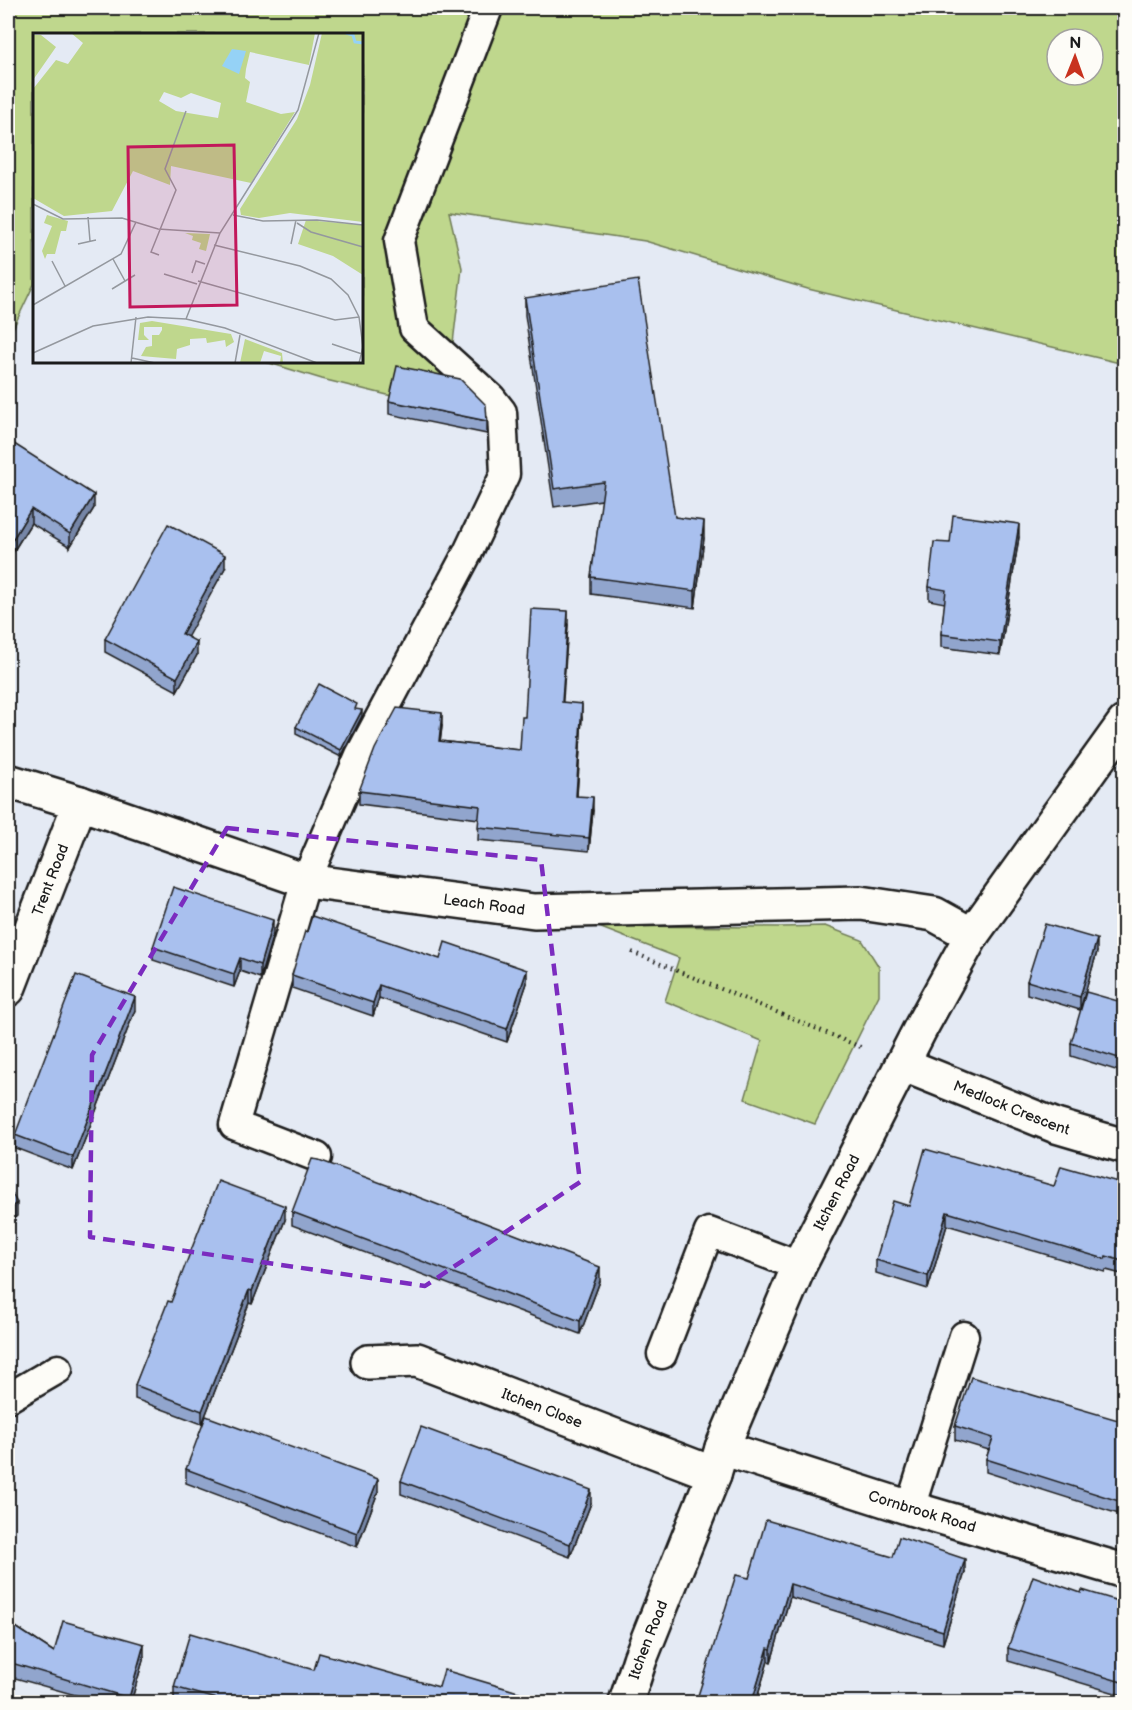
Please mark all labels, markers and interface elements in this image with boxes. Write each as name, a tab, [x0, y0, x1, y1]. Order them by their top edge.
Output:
north arrow	[1045, 27, 1105, 87]
inset map	[33, 33, 363, 363]
text: N	[1069, 34, 1081, 53]
street label: Trent Road	[28, 841, 73, 919]
street label: Leach Road	[442, 890, 526, 920]
street label: Medlock Crescent	[950, 1077, 1072, 1140]
street label: Itchen Road	[810, 1151, 864, 1234]
street label: Itchen Close	[499, 1384, 585, 1433]
street label: Cornbrook Road	[866, 1486, 978, 1537]
street label: Itchen Road	[625, 1598, 672, 1682]

